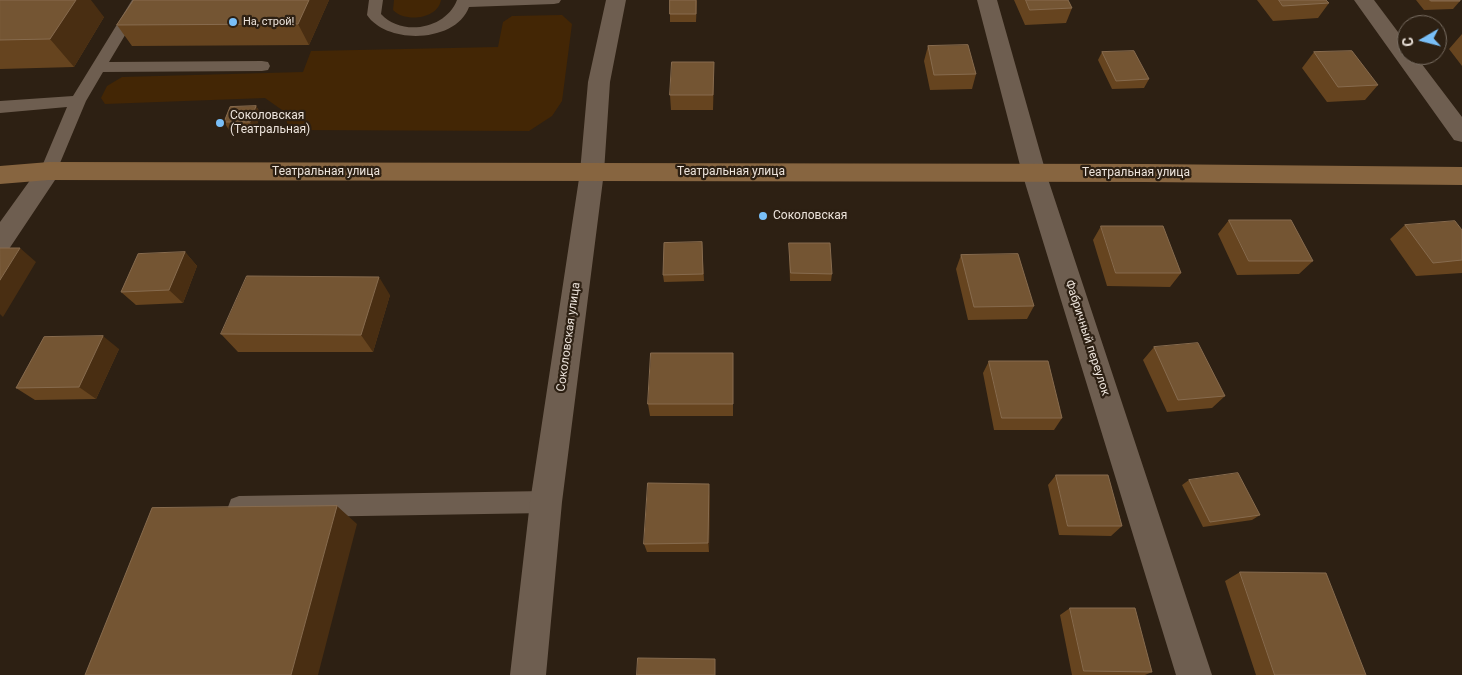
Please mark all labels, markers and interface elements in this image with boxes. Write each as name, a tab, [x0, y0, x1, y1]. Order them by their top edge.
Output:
place label: На, строй!	[243, 15, 294, 29]
north arrow	[1397, 15, 1447, 65]
marker: На, строй!	[227, 16, 239, 28]
text: С	[1400, 36, 1417, 48]
place label: Соколовская (Театральная)	[230, 109, 310, 137]
marker: Соколовская (Театральная)	[214, 117, 226, 129]
street label: Театральная улица	[272, 165, 380, 179]
street label: Театральная улица	[677, 165, 785, 179]
street label: Театральная улица	[1082, 166, 1190, 180]
place label: Соколовская	[773, 209, 847, 223]
marker: Соколовская	[757, 210, 769, 222]
street label: Фабричный переулок	[1062, 278, 1112, 398]
street label: Соколовская улица	[554, 281, 584, 393]

